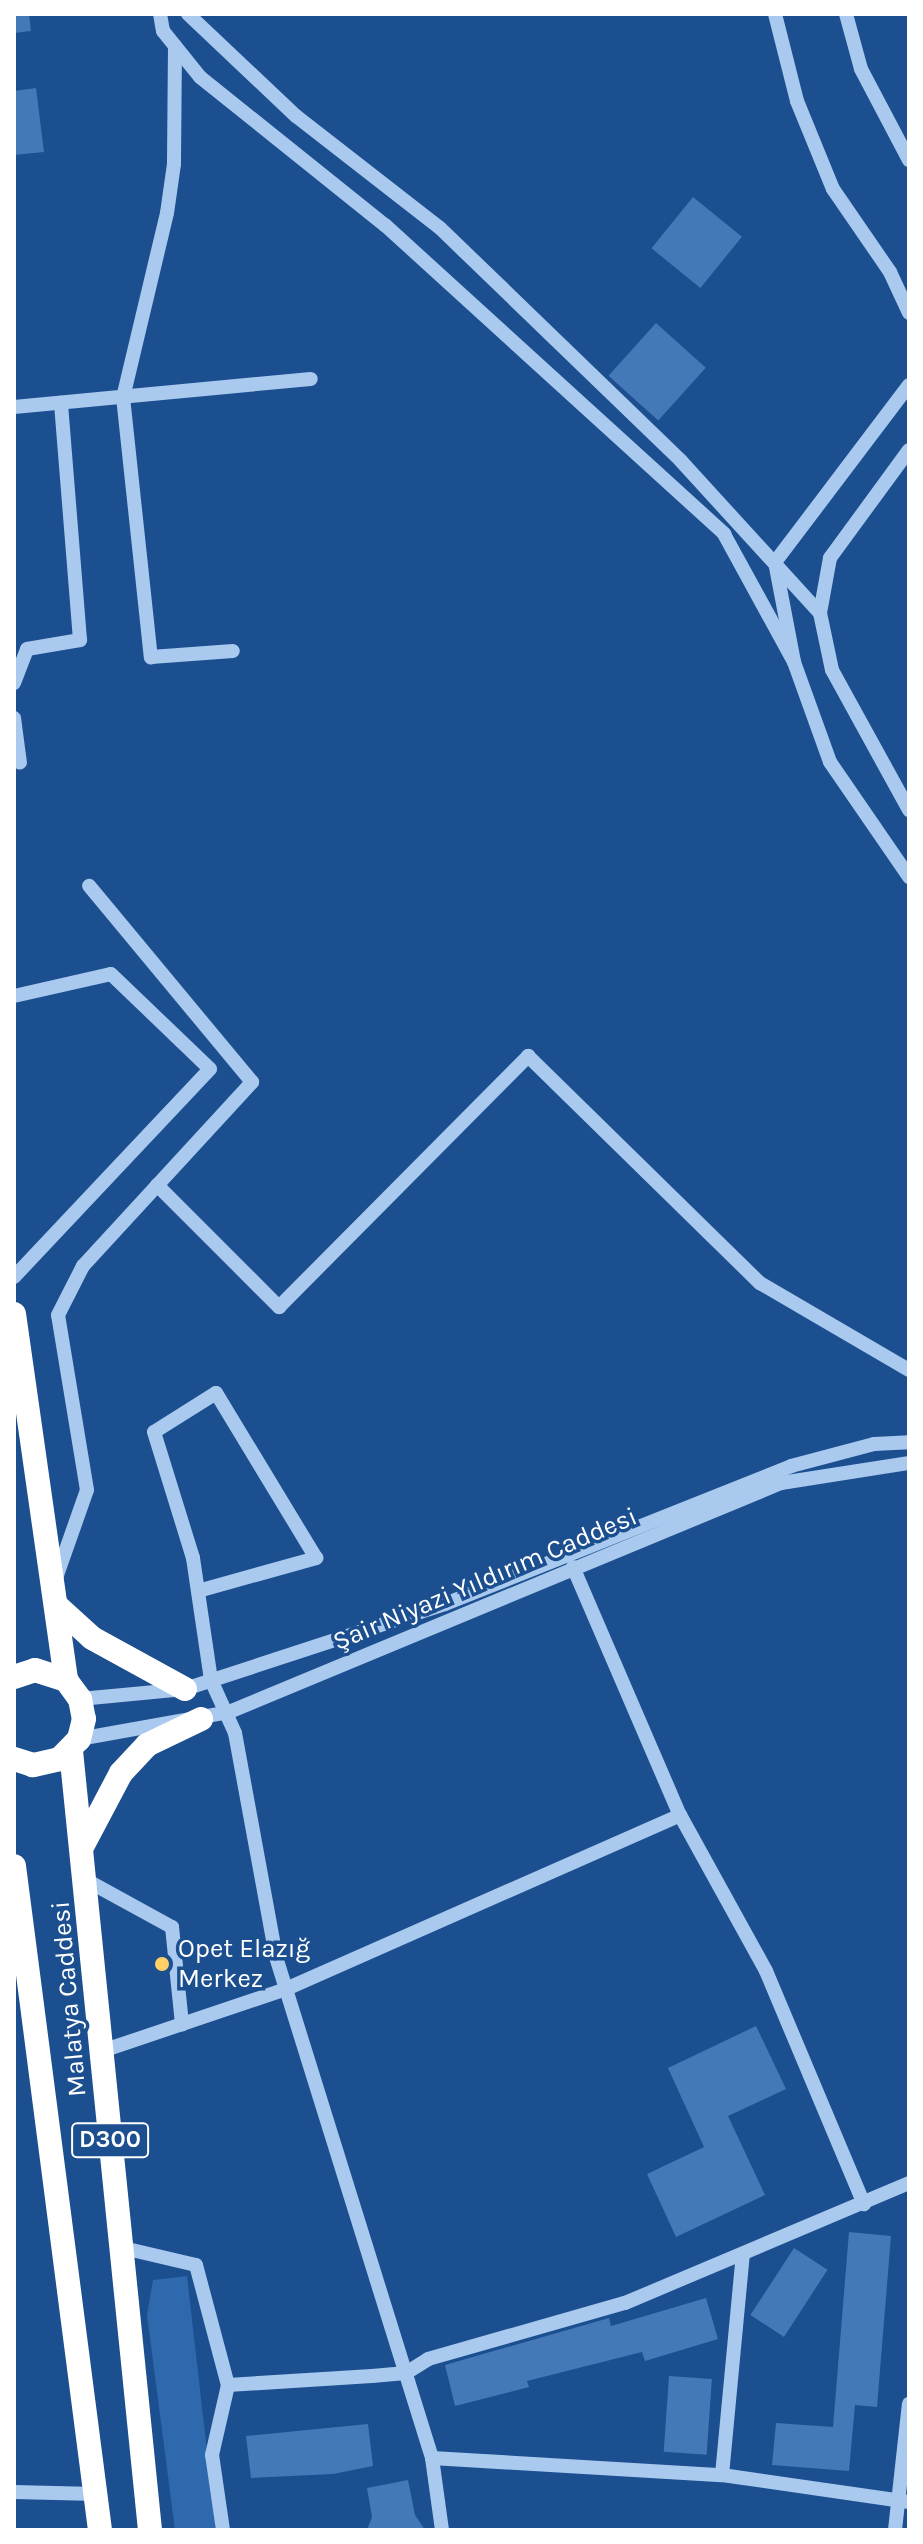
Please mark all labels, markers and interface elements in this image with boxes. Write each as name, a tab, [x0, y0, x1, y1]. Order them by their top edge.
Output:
street label: Şair Niyazi Yıldırım Caddesi	[328, 1501, 642, 1657]
street label: Malatya Caddesi	[45, 1900, 93, 2098]
place label: Opet Elazığ Merkez	[178, 1933, 310, 1994]
marker: Opet Elazığ Merkez	[153, 1955, 171, 1973]
road number: D300	[70, 2120, 150, 2160]

